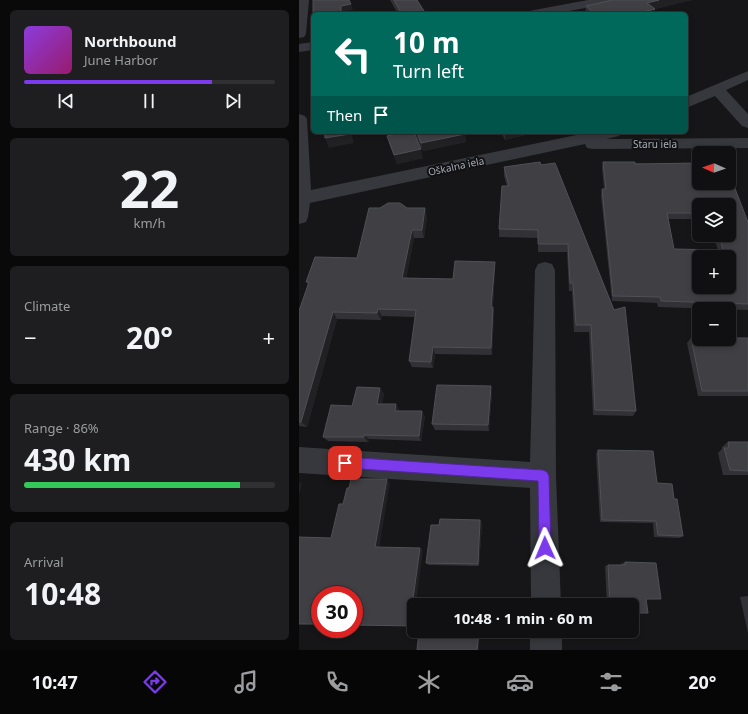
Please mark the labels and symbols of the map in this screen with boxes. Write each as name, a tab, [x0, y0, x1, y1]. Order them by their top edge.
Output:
street label: Staru iela	[633, 137, 677, 151]
north arrow	[692, 146, 736, 190]
street label: Oškalna iela	[427, 153, 485, 179]
pin	[328, 446, 362, 480]
position arrow	[524, 527, 566, 569]
speed limit sign: 30	[311, 586, 363, 638]

